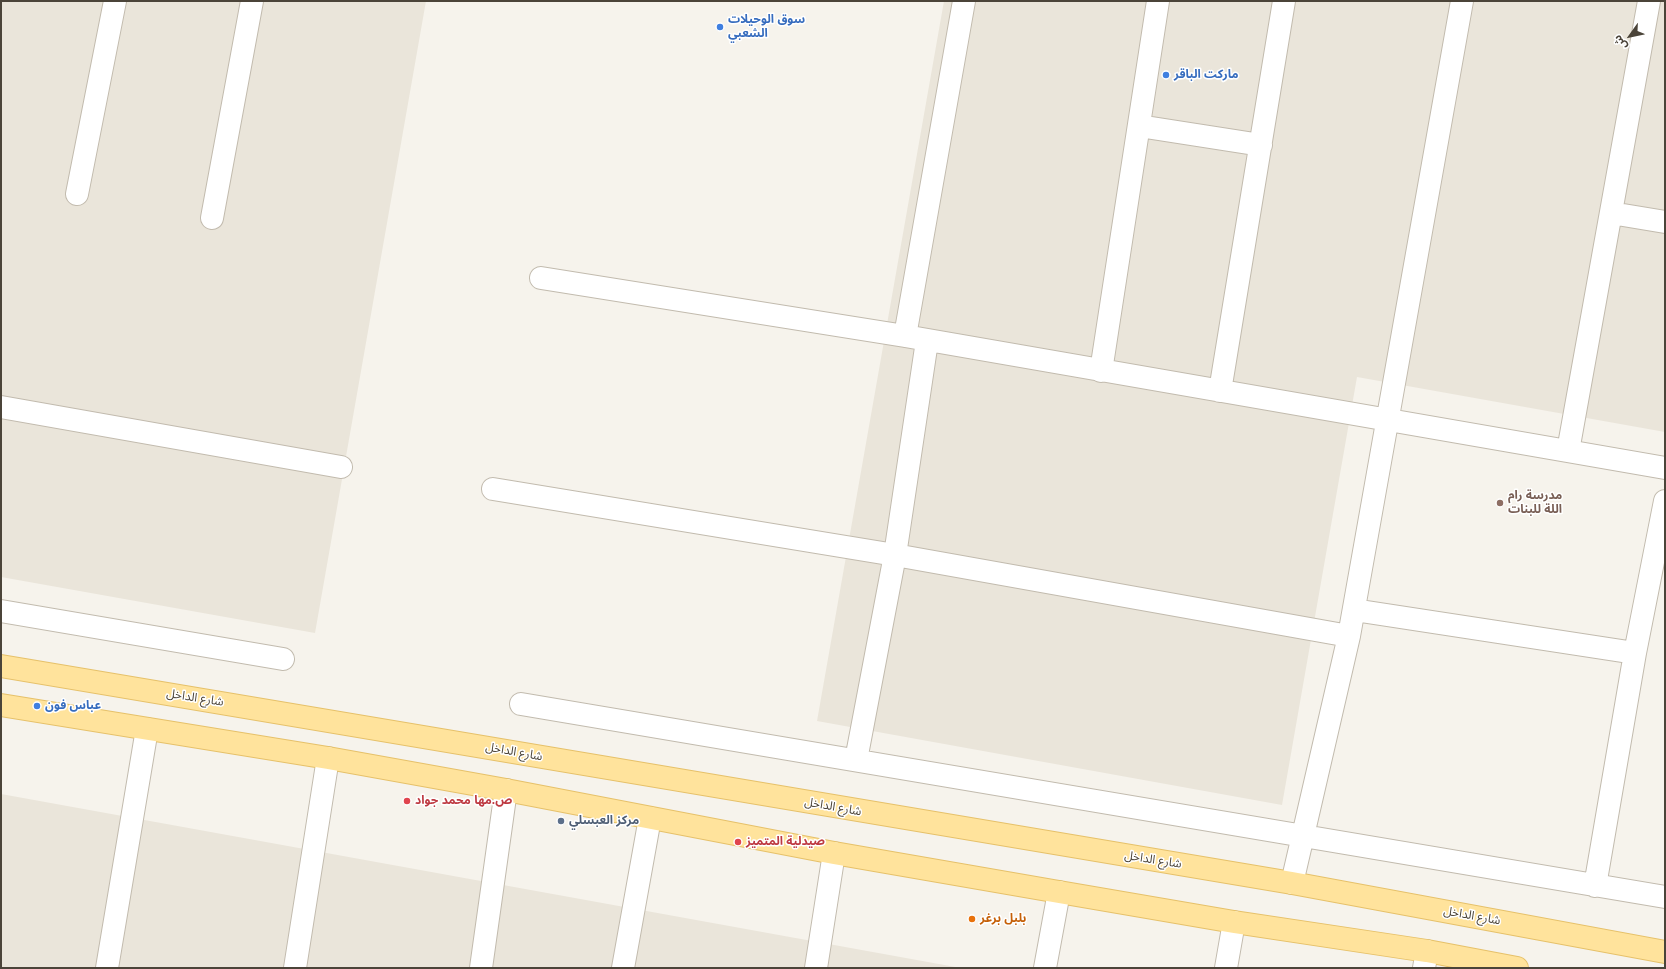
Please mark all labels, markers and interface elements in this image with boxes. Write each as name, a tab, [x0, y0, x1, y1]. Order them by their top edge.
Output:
place label: سوق الوحيلات الشعبي	[728, 13, 805, 41]
north arrow	[1610, 16, 1650, 56]
marker: سوق الوحيلات الشعبي	[715, 22, 725, 32]
text: ش	[1611, 33, 1629, 52]
place label: ماركت الباقر	[1174, 68, 1238, 82]
marker: ماركت الباقر	[1161, 70, 1171, 80]
place label: مدرسة رام اللة للبنات	[1508, 489, 1562, 517]
marker: مدرسة رام اللة للبنات	[1495, 498, 1505, 508]
street label: شارع الداخل	[165, 686, 225, 710]
place label: عباس فون	[45, 699, 101, 713]
marker: عباس فون	[32, 701, 42, 711]
street label: شارع الداخل	[484, 740, 544, 764]
place label: ص.مها محمد جواد	[415, 794, 512, 808]
street label: شارع الداخل	[803, 795, 863, 819]
marker: ص.مها محمد جواد	[402, 796, 412, 806]
place label: مركز العبسلي	[569, 814, 639, 828]
marker: مركز العبسلي	[556, 816, 566, 826]
place label: صيدلية المتميز	[746, 835, 825, 849]
marker: صيدلية المتميز	[733, 837, 743, 847]
street label: شارع الداخل	[1123, 848, 1183, 872]
street label: شارع الداخل	[1442, 904, 1502, 928]
place label: بلبل برغر	[980, 912, 1026, 926]
marker: بلبل برغر	[967, 914, 977, 924]

